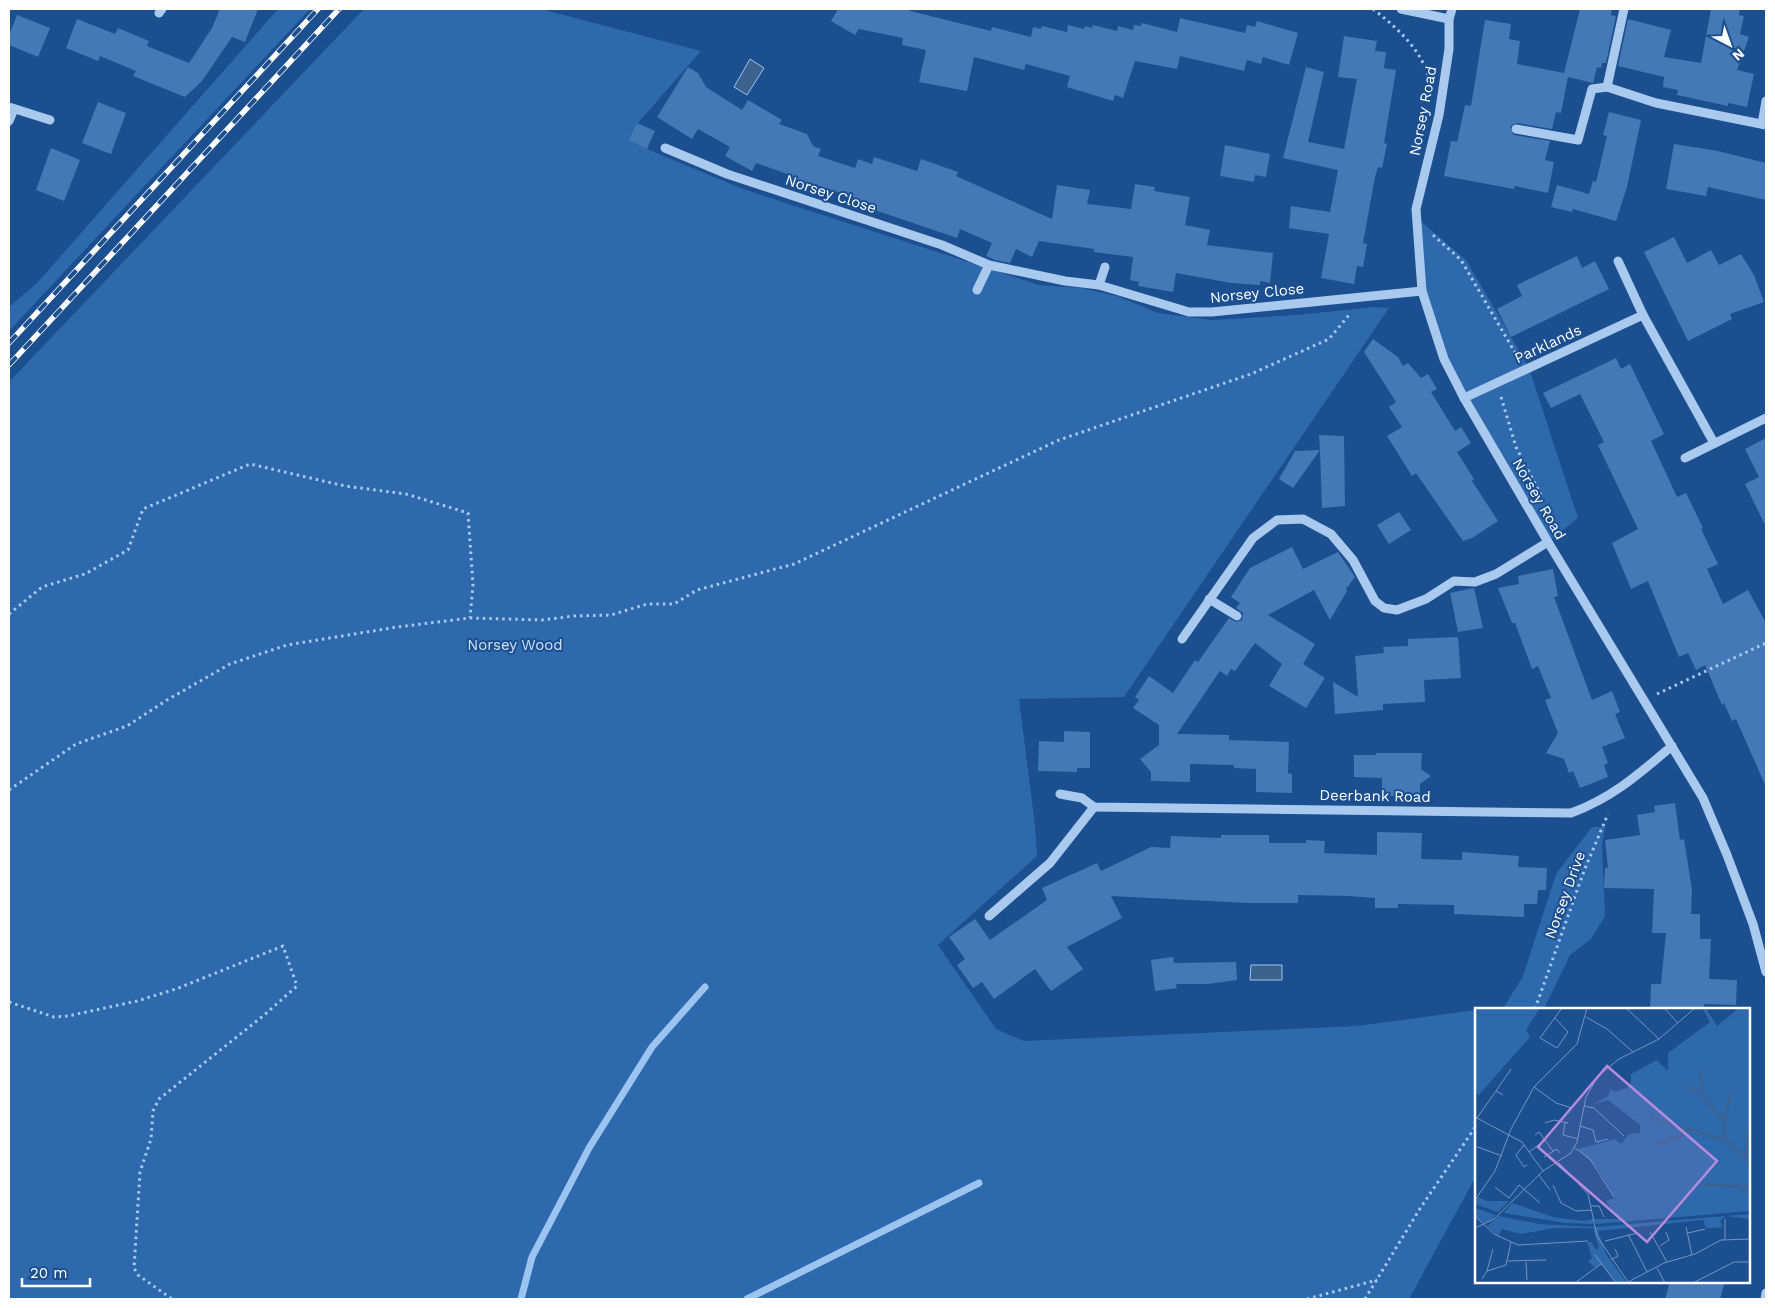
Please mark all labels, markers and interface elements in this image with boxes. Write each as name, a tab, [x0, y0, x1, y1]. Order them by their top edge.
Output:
north arrow	[1705, 20, 1755, 70]
text: N	[1729, 45, 1748, 64]
street label: Norsey Road	[1405, 65, 1441, 157]
street label: Norsey Close	[783, 171, 879, 217]
street label: Norsey Close	[1209, 279, 1305, 307]
street label: Parklands	[1512, 321, 1584, 367]
street label: Norsey Road	[1508, 455, 1570, 543]
park label: Norsey Wood	[467, 636, 563, 654]
street label: Deerbank Road	[1319, 786, 1431, 806]
street label: Norsey Drive	[1541, 849, 1589, 941]
inset map	[1475, 1008, 1750, 1283]
scale bar	[22, 1256, 90, 1288]
text: 20 m	[30, 1264, 68, 1282]

